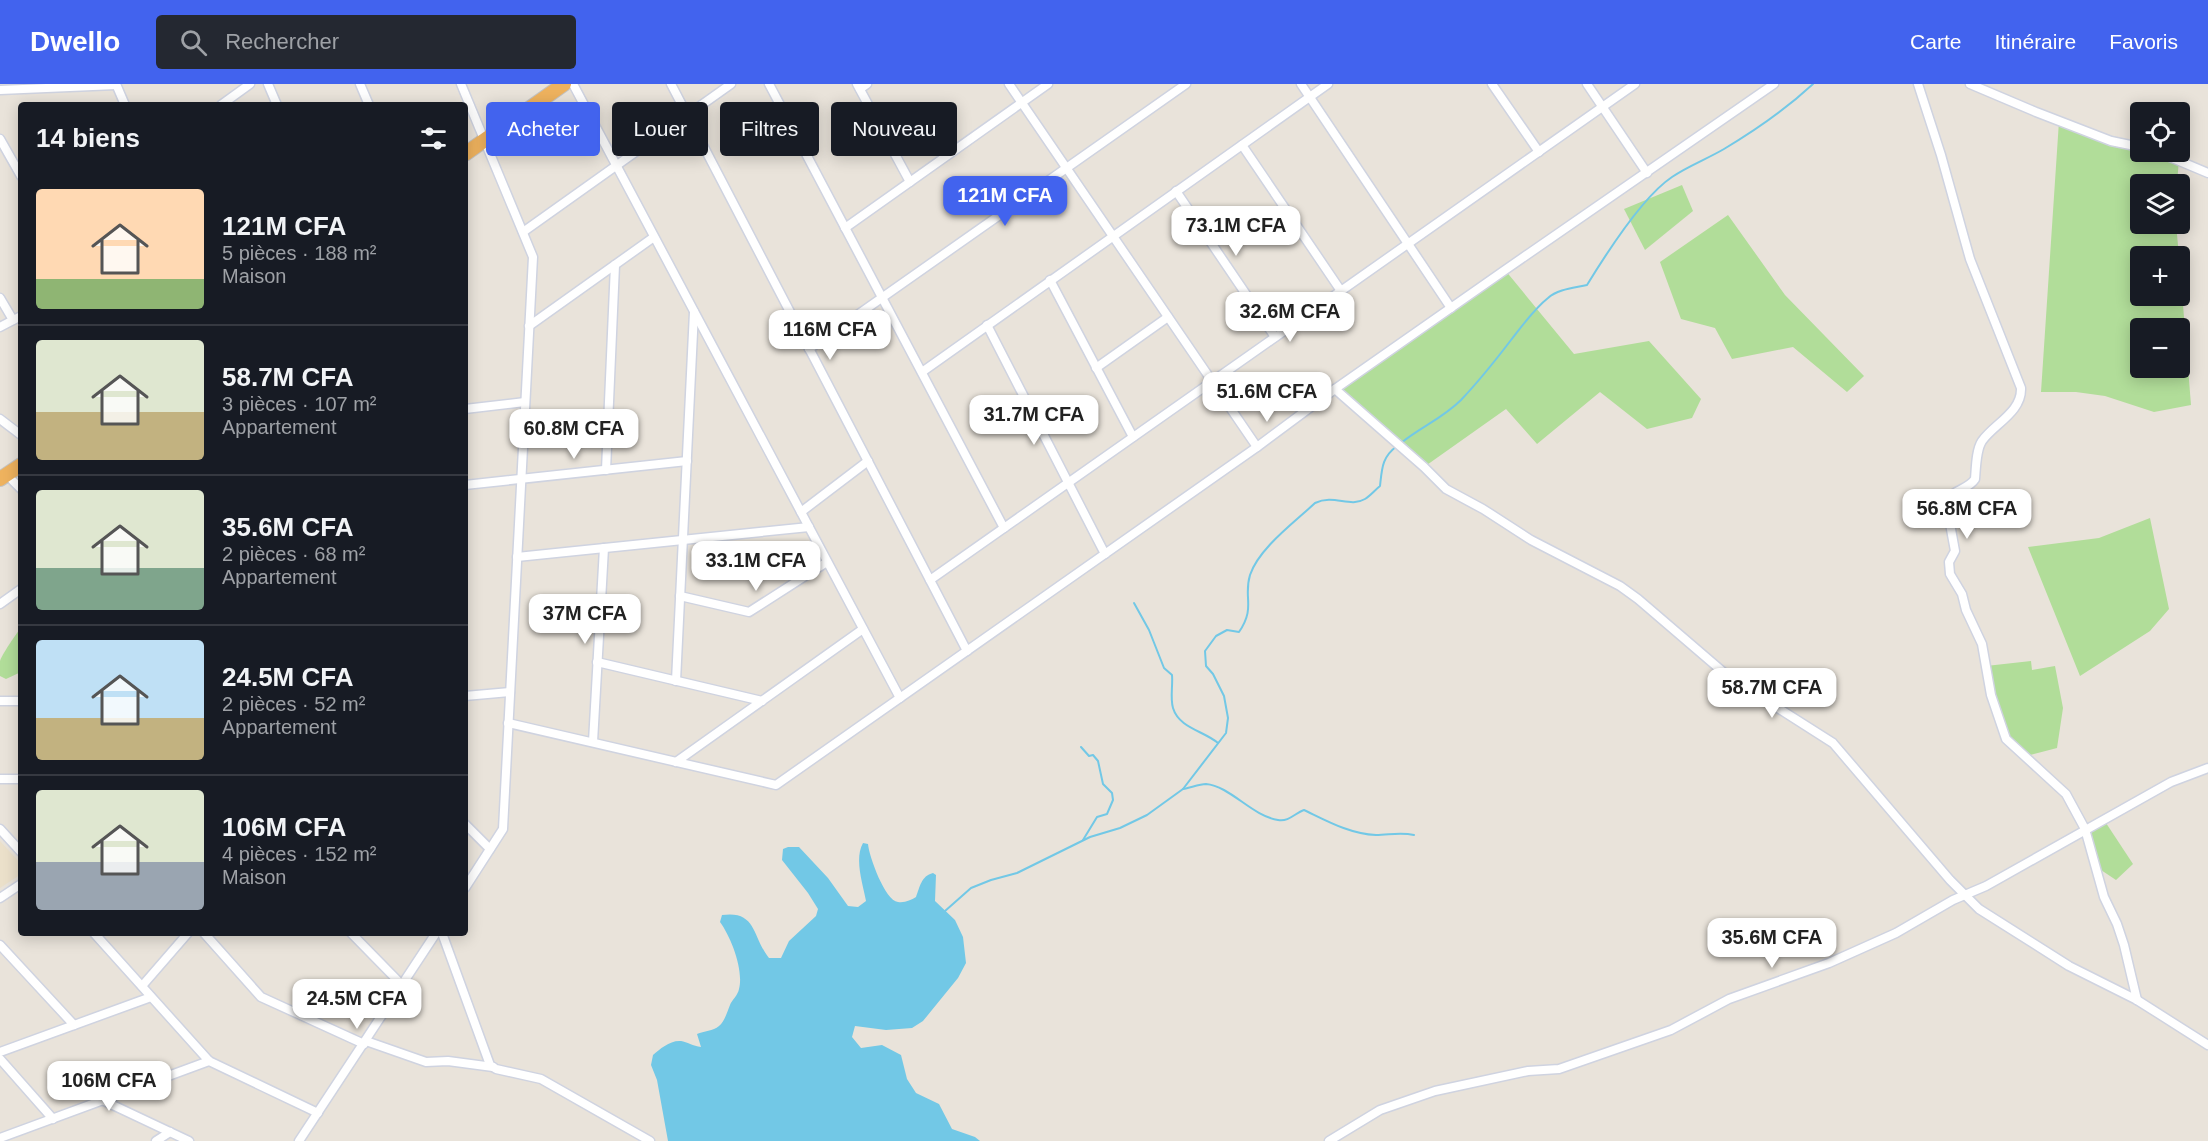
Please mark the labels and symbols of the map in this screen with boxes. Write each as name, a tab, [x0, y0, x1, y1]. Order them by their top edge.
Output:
pin: 121M CFA	[943, 176, 1067, 227]
pin: 73.1M CFA	[1167, 206, 1305, 257]
pin: 32.6M CFA	[1221, 292, 1359, 343]
pin: 116M CFA	[768, 310, 892, 361]
pin: 51.6M CFA	[1198, 372, 1336, 423]
pin: 31.7M CFA	[965, 395, 1103, 446]
pin: 60.8M CFA	[505, 409, 643, 460]
pin: 56.8M CFA	[1898, 489, 2036, 540]
pin: 33.1M CFA	[687, 541, 825, 592]
pin: 37M CFA	[530, 594, 640, 645]
pin: 58.7M CFA	[1703, 668, 1841, 719]
pin: 35.6M CFA	[1703, 918, 1841, 969]
pin: 24.5M CFA	[288, 979, 426, 1030]
pin: 106M CFA	[47, 1061, 171, 1112]

